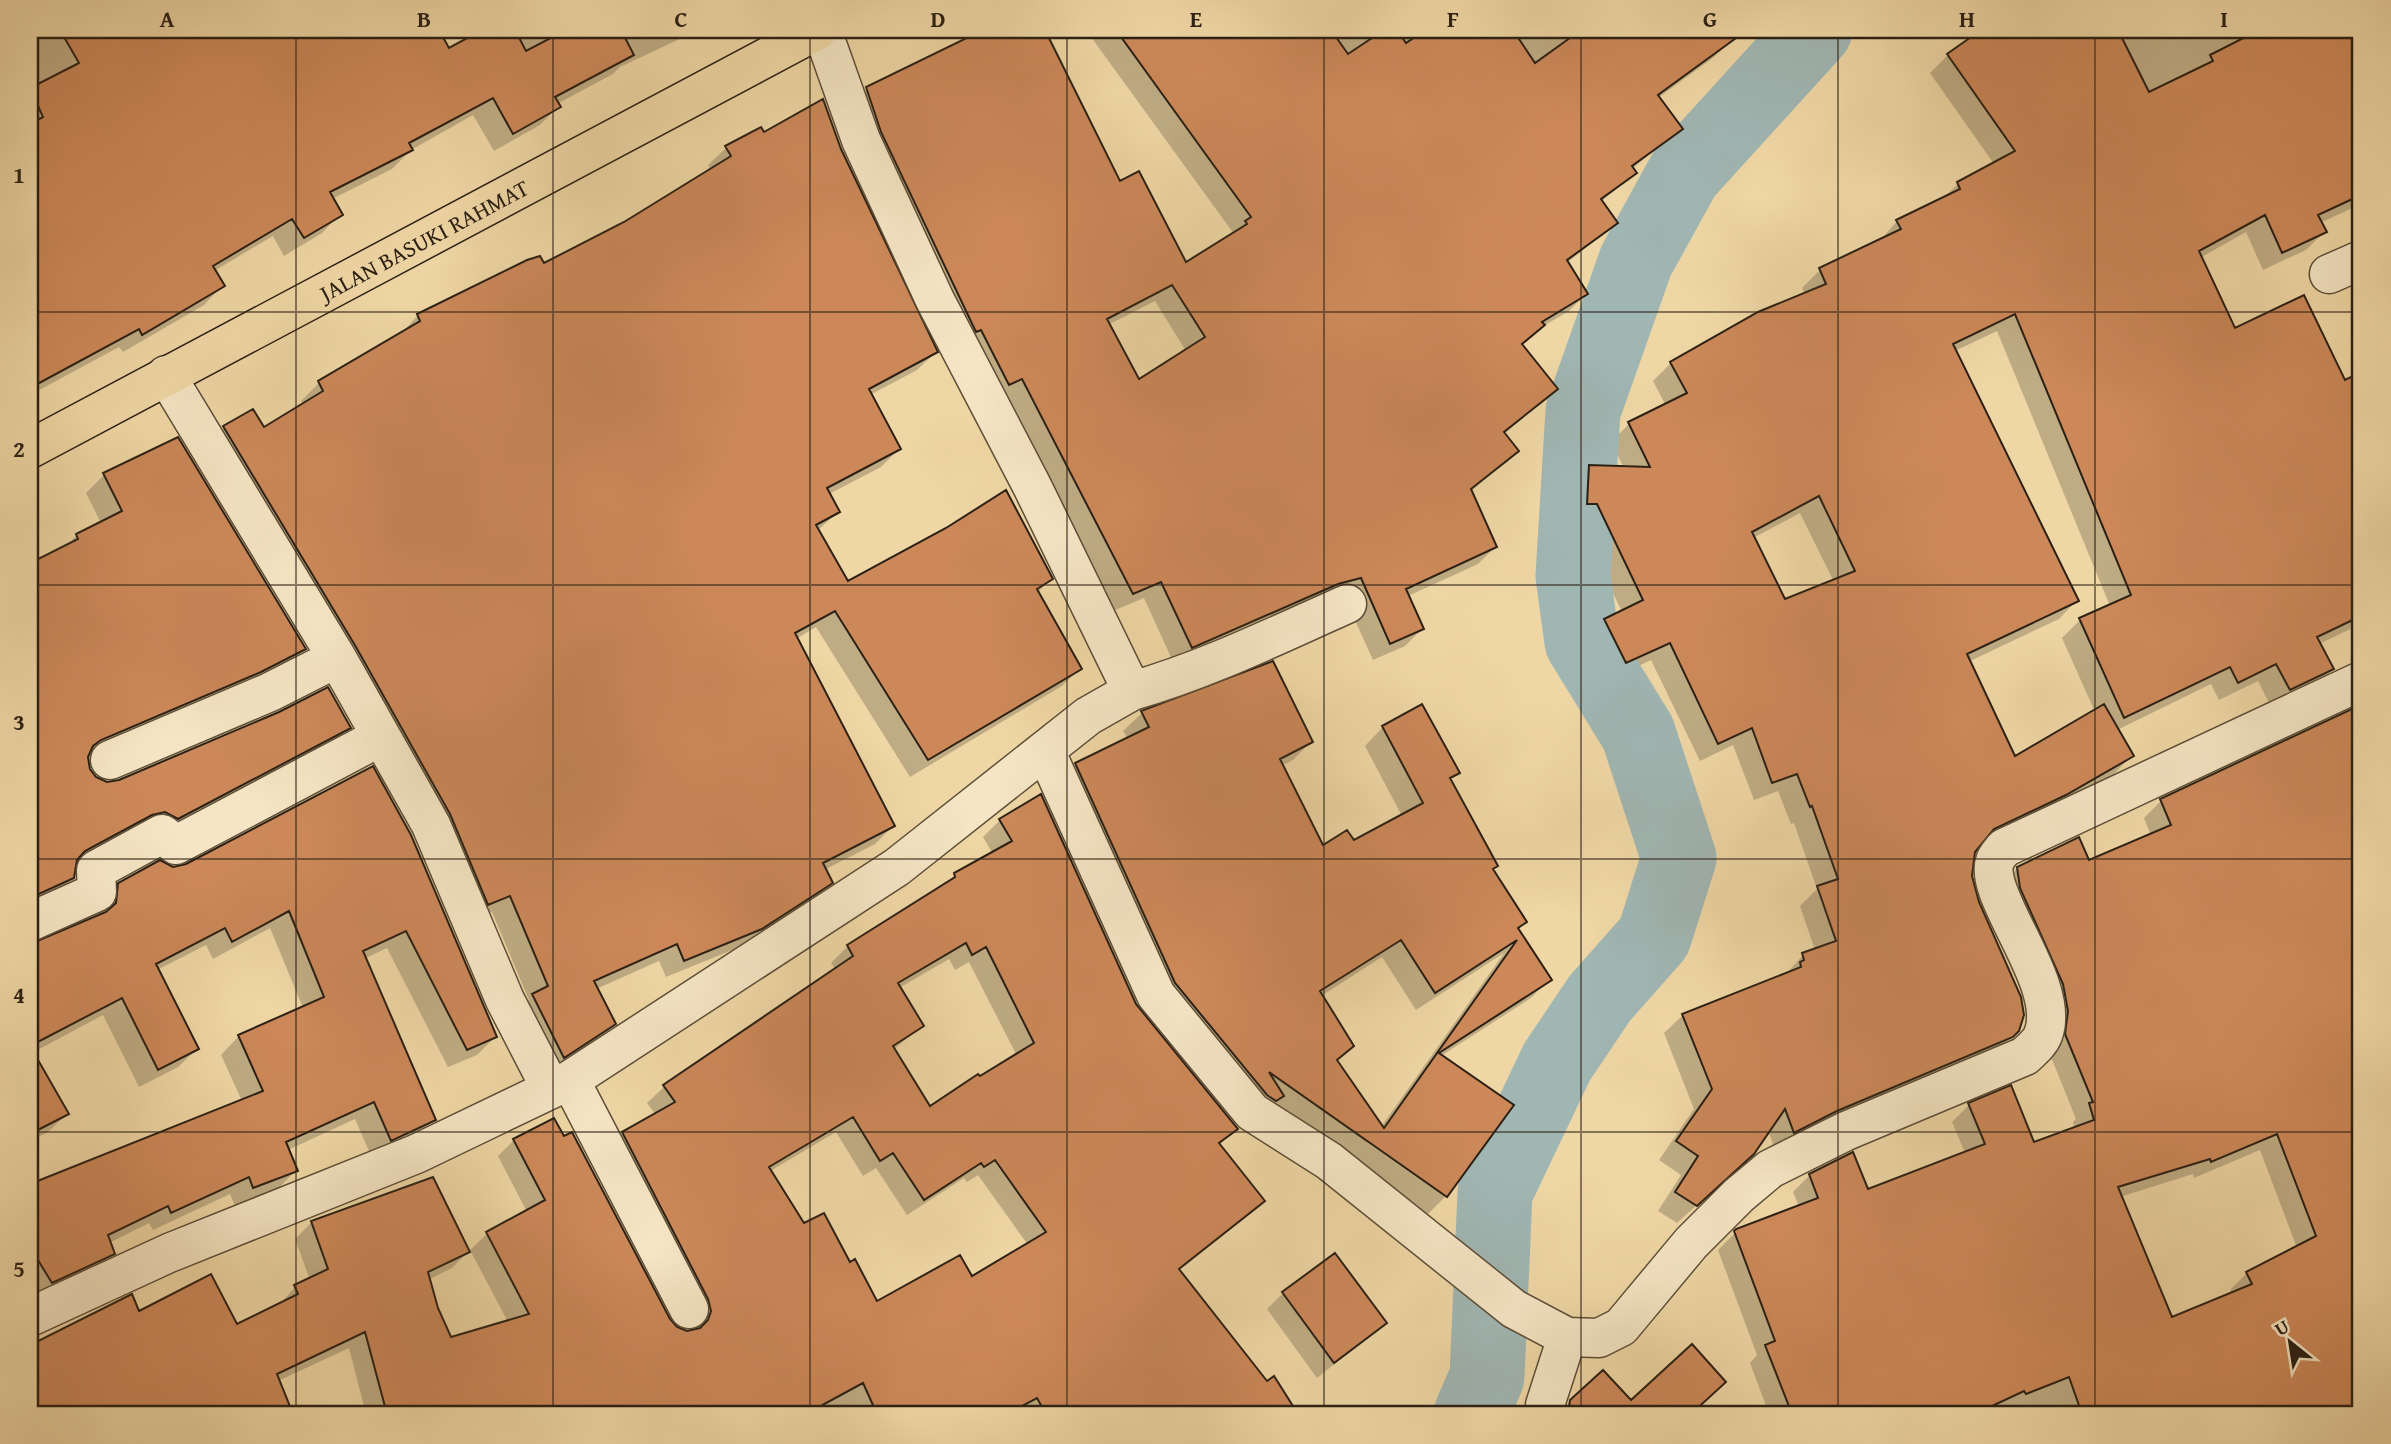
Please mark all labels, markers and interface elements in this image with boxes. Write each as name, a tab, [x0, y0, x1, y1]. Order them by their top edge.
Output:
text: A	[160, 2, 175, 35]
text: B	[417, 2, 431, 35]
text: C	[674, 2, 688, 35]
text: D	[931, 2, 946, 35]
text: E	[1190, 2, 1202, 35]
text: F	[1447, 2, 1459, 35]
text: G	[1703, 2, 1717, 35]
text: H	[1959, 2, 1975, 35]
text: I	[2220, 2, 2228, 35]
text: 1	[13, 158, 25, 191]
street label: JALAN BASUKI RAHMAT	[311, 170, 534, 310]
text: 2	[13, 432, 25, 465]
text: 3	[13, 705, 25, 738]
text: 4	[13, 978, 25, 1011]
text: 5	[13, 1252, 25, 1285]
north arrow	[2254, 1308, 2324, 1378]
text: U	[2269, 1312, 2294, 1343]

